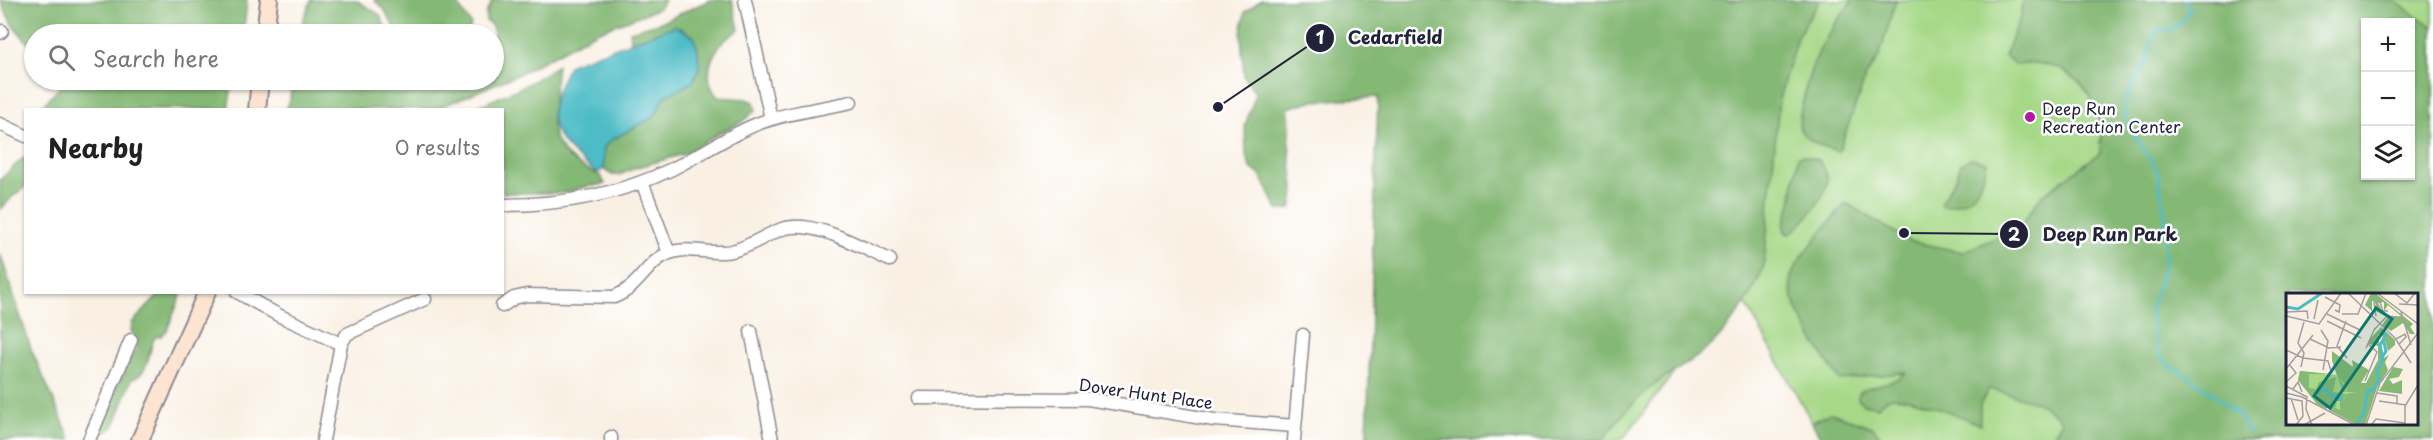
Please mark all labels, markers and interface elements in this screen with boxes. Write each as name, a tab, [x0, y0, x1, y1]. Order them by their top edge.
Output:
map controls	[2361, 18, 2415, 180]
button: +	[2361, 18, 2415, 72]
callout: Cedarfield	[1305, 20, 1454, 56]
text: 1	[1316, 23, 1325, 50]
text: Cedarfield	[1348, 23, 1442, 50]
search box	[24, 24, 504, 90]
icon: search	[45, 41, 78, 74]
text: Search here	[93, 41, 219, 74]
button: −	[2361, 72, 2415, 126]
place label: Deep Run Recreation Center	[2042, 96, 2181, 138]
marker: Deep Run Recreation Center	[2023, 110, 2037, 124]
button: layers	[2361, 126, 2415, 180]
text: Nearby	[48, 128, 143, 167]
text: 0 results	[395, 132, 480, 162]
callout: Deep Run Park	[1999, 216, 2190, 252]
text: 2	[2008, 220, 2021, 247]
text: Deep Run Park	[2042, 220, 2178, 247]
inset map	[2286, 293, 2418, 425]
street label: Dover Hunt Place	[1077, 372, 1215, 414]

